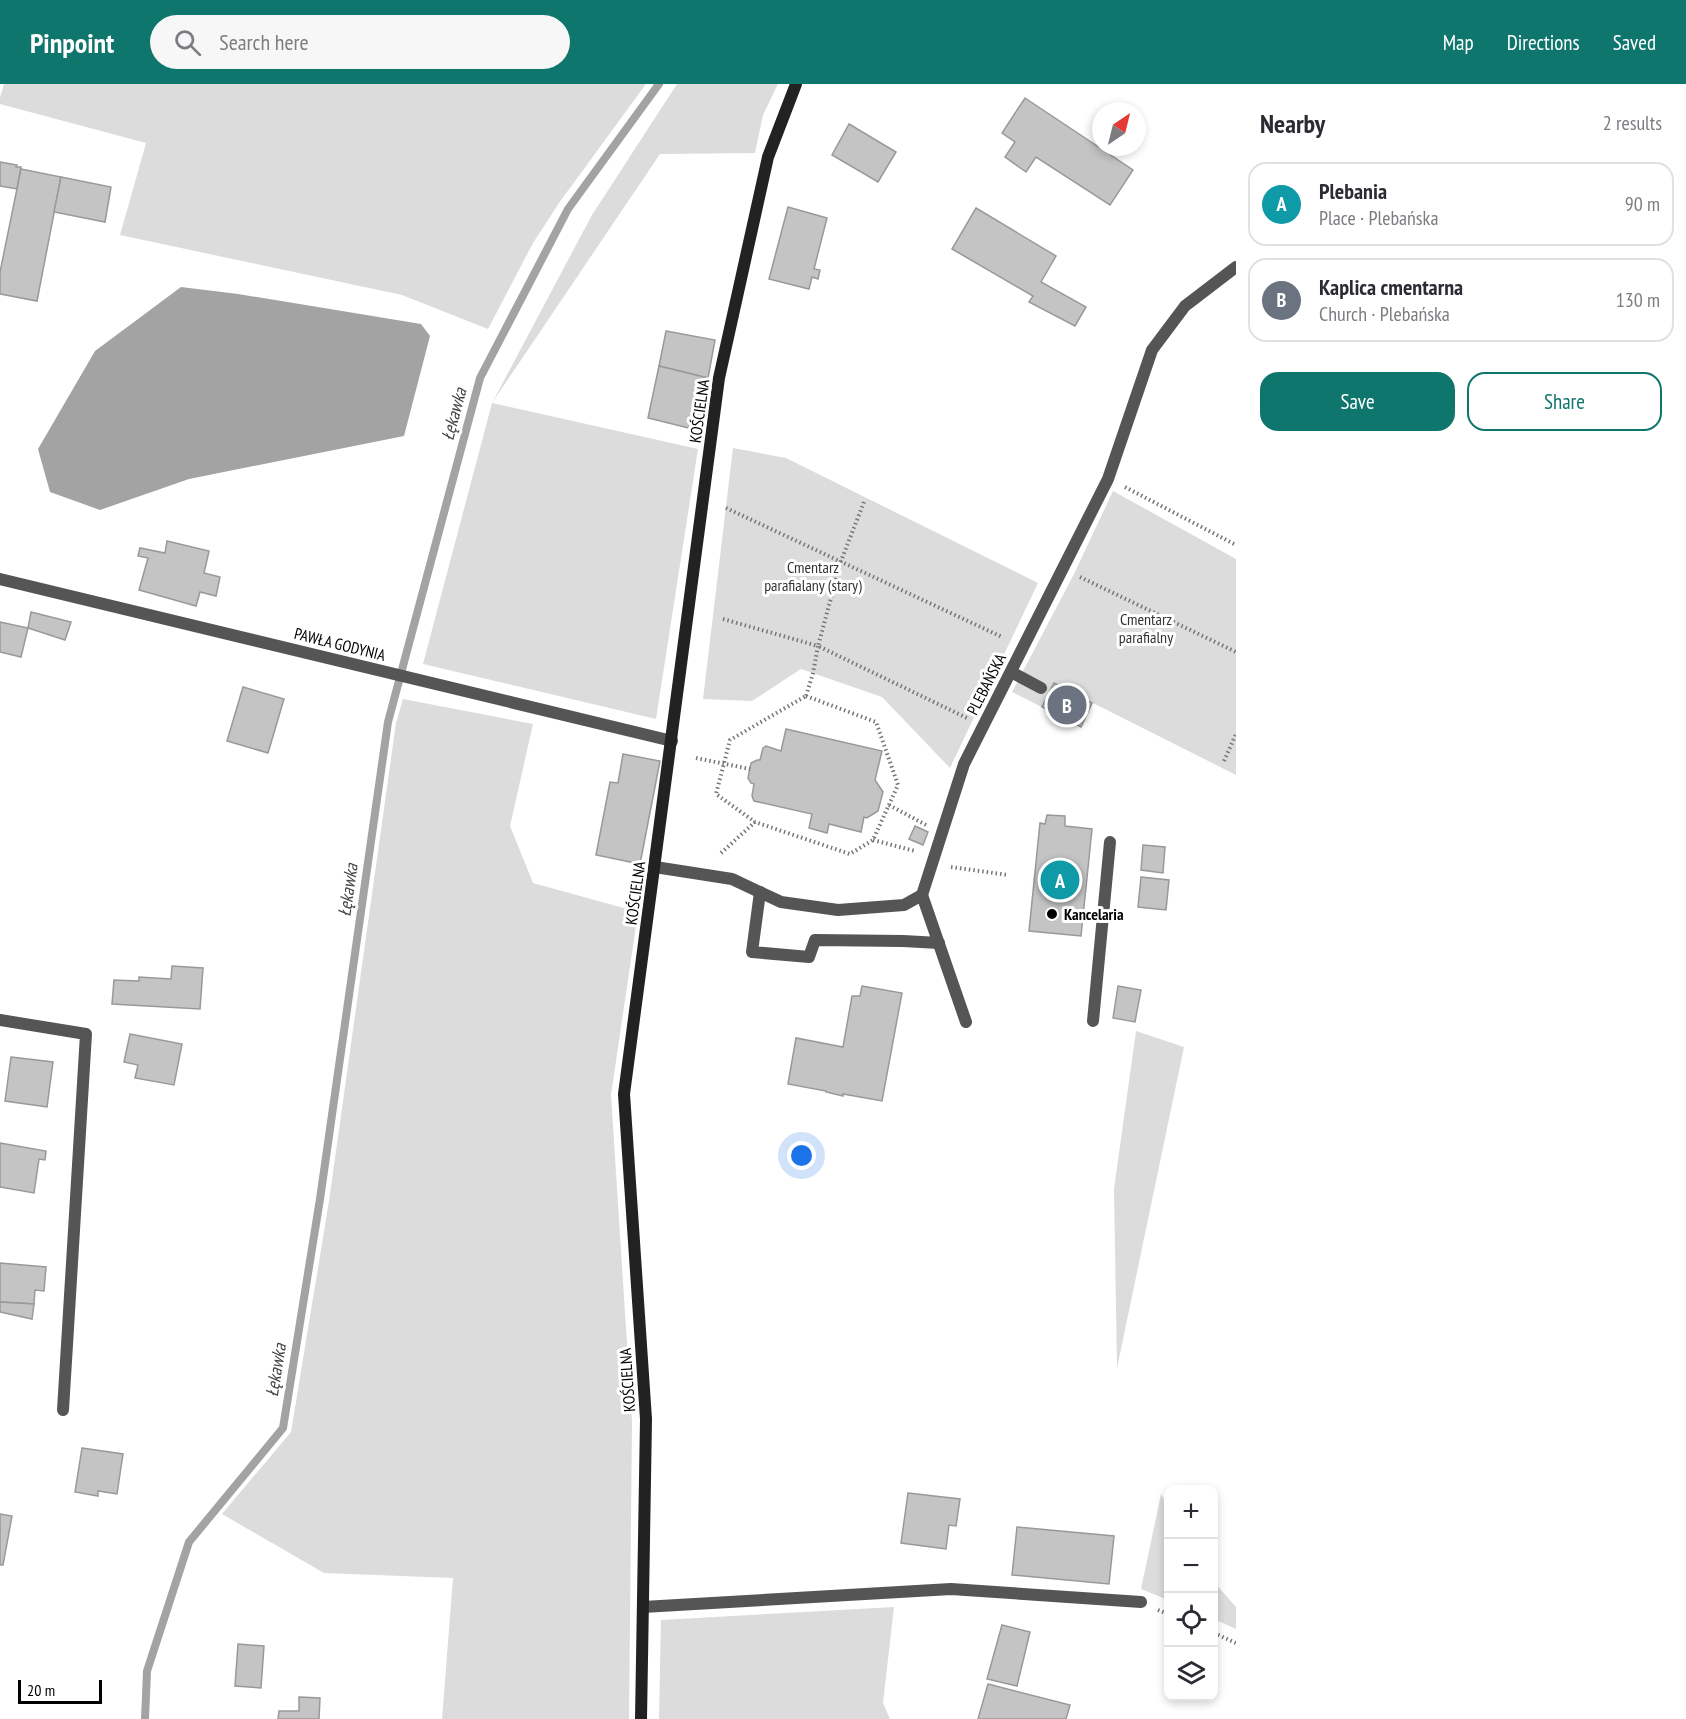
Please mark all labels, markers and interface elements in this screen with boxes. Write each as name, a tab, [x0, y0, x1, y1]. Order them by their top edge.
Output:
search box	[150, 15, 570, 69]
text: Pinpoint	[30, 24, 114, 61]
icon: search	[171, 26, 204, 59]
text: Search here	[219, 28, 309, 56]
text: Map	[1443, 29, 1474, 56]
text: Directions	[1507, 29, 1580, 56]
text: Saved	[1613, 29, 1656, 56]
north arrow	[1092, 102, 1146, 156]
text: Nearby	[1260, 107, 1325, 140]
text: 2 results	[1603, 110, 1662, 136]
text: Plebania	[1319, 177, 1387, 205]
text: A	[1276, 191, 1287, 217]
text: 90 m	[1625, 191, 1660, 217]
text: Place · Plebańska	[1319, 205, 1438, 231]
text: Kaplica cmentarna	[1319, 273, 1463, 301]
text: B	[1277, 287, 1286, 313]
text: 130 m	[1616, 287, 1660, 313]
text: Church · Plebańska	[1319, 301, 1450, 327]
button: Save	[1260, 372, 1455, 431]
button: Share	[1467, 372, 1662, 431]
street label: KOŚCIELNA	[685, 378, 713, 444]
water label: Łękawka	[436, 384, 472, 442]
park label: Cmentarz parafialany (stary)	[764, 557, 862, 595]
park label: Cmentarz parafialny	[1119, 609, 1173, 647]
street label: PAWŁA GODYNIA	[292, 623, 388, 665]
street label: PLEBAŃSKA	[962, 650, 1010, 718]
pin: B	[1048, 682, 1086, 728]
pin: A	[1040, 858, 1080, 902]
street label: KOŚCIELNA	[621, 860, 649, 926]
water label: Łękawka	[332, 861, 363, 918]
place label: Kancelaria	[1064, 904, 1124, 924]
marker: Kancelaria	[1045, 907, 1059, 921]
your location	[787, 1141, 816, 1170]
water label: Łękawka	[260, 1341, 291, 1398]
street label: KOŚCIELNA	[615, 1347, 639, 1413]
map controls	[1164, 1485, 1218, 1701]
button: +	[1164, 1485, 1218, 1539]
button: −	[1164, 1539, 1218, 1593]
button: locate	[1164, 1593, 1218, 1647]
button: layers	[1164, 1647, 1218, 1701]
scale bar	[18, 1677, 102, 1704]
text: 20 m	[27, 1680, 55, 1700]

